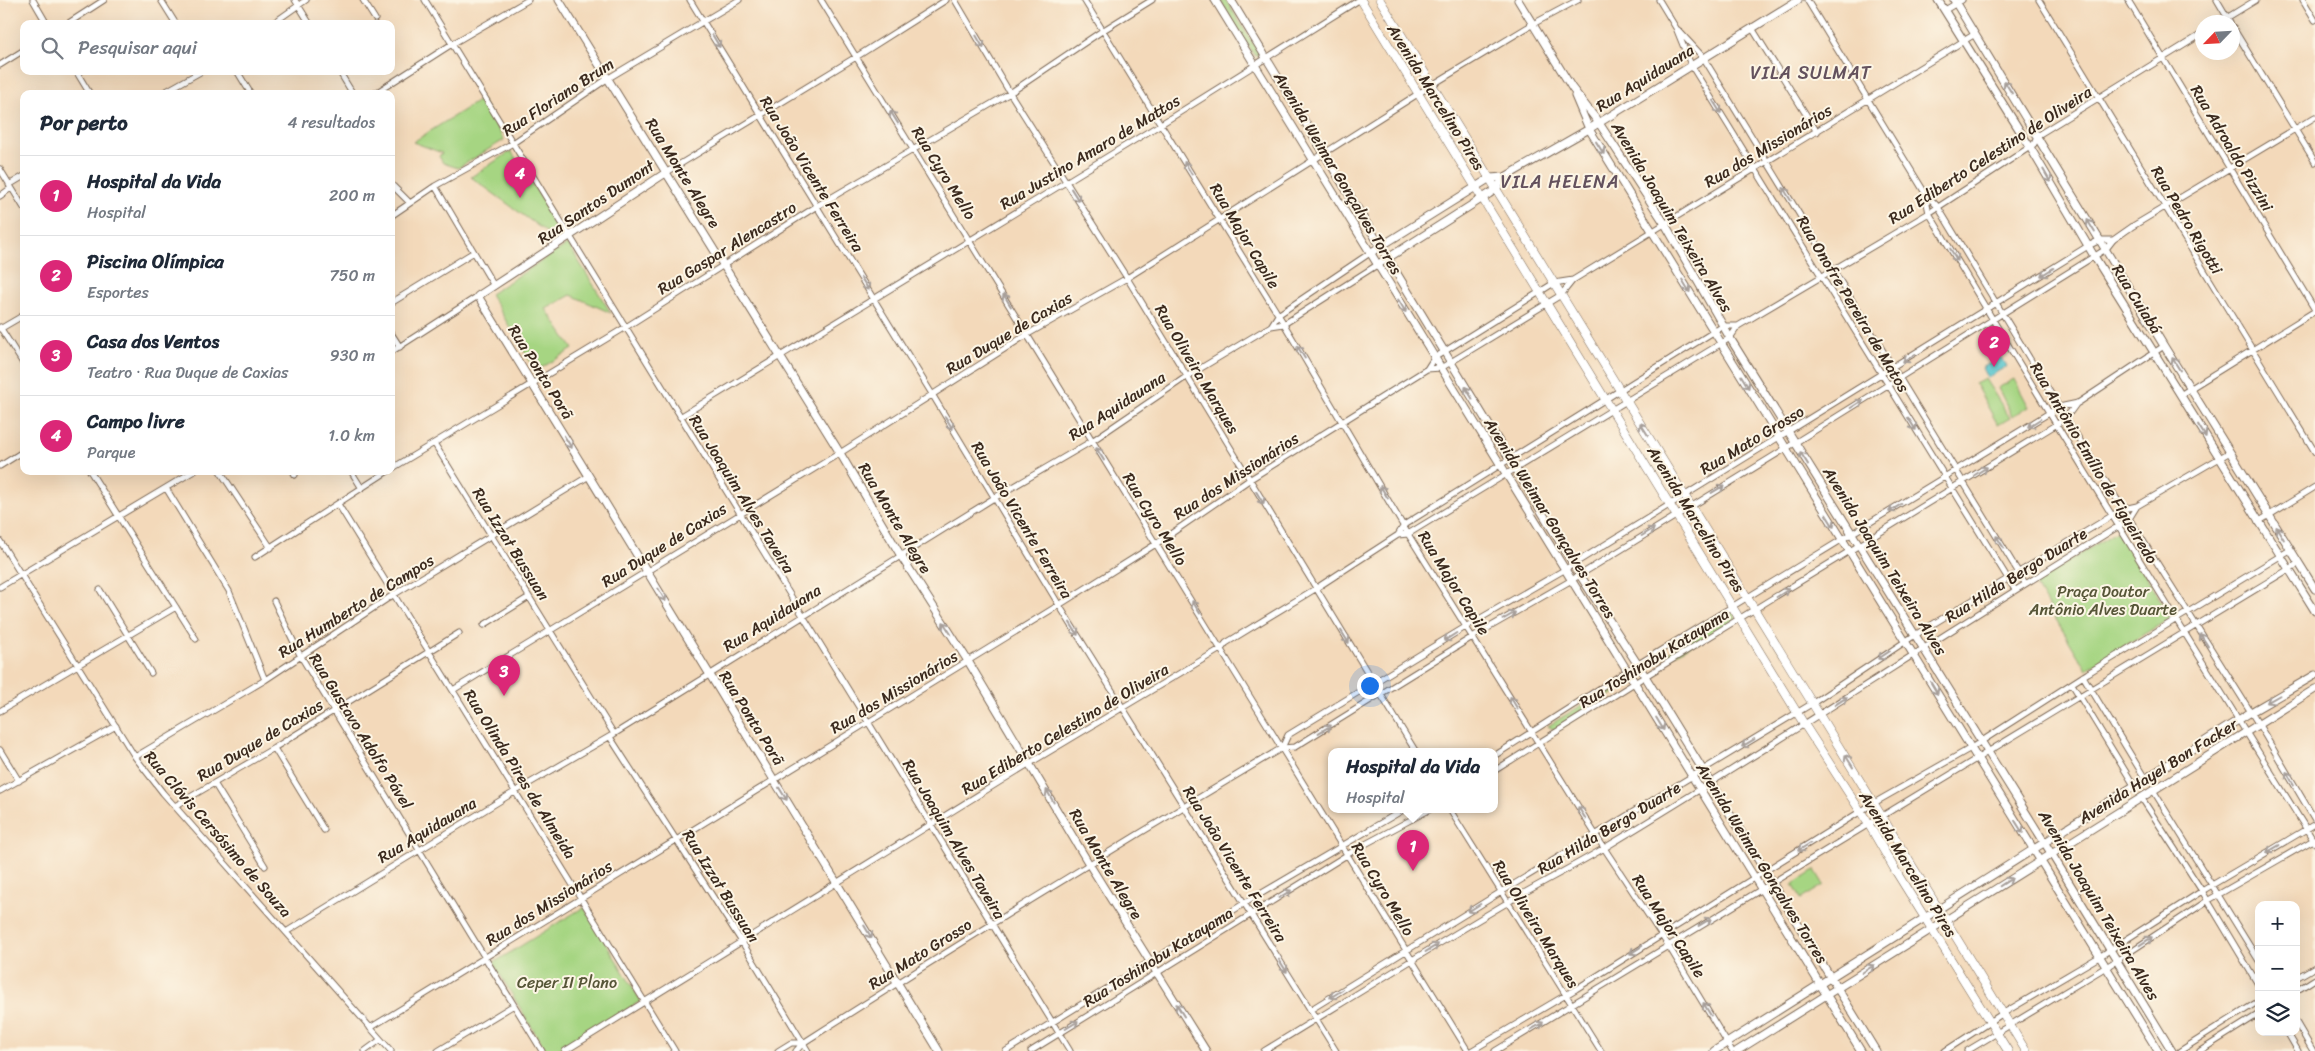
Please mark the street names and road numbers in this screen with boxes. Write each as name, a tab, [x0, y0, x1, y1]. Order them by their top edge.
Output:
street label: Avenida Marcelino Pires	[1379, 17, 1493, 177]
street label: Rua Aquidauana	[1590, 36, 1701, 120]
street label: Rua Floriano Brum	[496, 50, 620, 144]
street label: Avenida Weimar Gonçalves Torres	[1265, 65, 1411, 281]
street label: Rua Ediberto Celestino de Oliveira	[1882, 77, 2099, 232]
street label: Rua Adroaldo Pizzini	[2182, 79, 2282, 218]
street label: Rua Justino Amaro de Mattos	[994, 86, 1187, 218]
street label: Rua João Vicente Ferreira	[752, 90, 873, 259]
street label: Rua dos Missionários	[1698, 96, 1838, 196]
street label: Rua Monte Alegre	[637, 112, 729, 234]
street label: Avenida Joaquim Teixeira Alves	[1603, 115, 1741, 319]
street label: Rua Cyro Mello	[904, 120, 984, 226]
street label: Rua Santos Dumont	[531, 152, 661, 252]
street label: Rua Pedro Rigotti	[2143, 160, 2231, 280]
street label: Rua Major Capile	[1202, 177, 1288, 295]
street label: Rua Gaspar Alencastro	[651, 193, 803, 303]
street label: Rua Onofre Pereira de Matos	[1788, 210, 1918, 399]
street label: Rua Cuiabá	[2104, 258, 2170, 340]
street label: Rua Duque de Caxias	[940, 283, 1079, 382]
street label: Rua Oliveira Marques	[1147, 299, 1247, 440]
street label: Rua Ponta Porã	[500, 319, 582, 426]
street label: Rua Antônio Emílio de Figueiredo	[2022, 356, 2166, 570]
street label: Rua Aquidauana	[1062, 363, 1172, 449]
street label: Rua Mato Grosso	[1694, 397, 1810, 483]
street label: Rua Joaquim Alves Taveira	[681, 409, 803, 580]
street label: Avenida Weimar Gonçalves Torres	[1476, 411, 1624, 625]
street label: Rua dos Missionários	[1167, 424, 1305, 528]
street label: Rua João Vicente Ferreira	[963, 435, 1081, 605]
street label: Avenida Marcelino Pires	[1639, 439, 1753, 599]
street label: Rua Monte Alegre	[850, 457, 940, 580]
street label: Avenida Joaquim Teixeira Alves	[1814, 460, 1956, 662]
street label: Rua Cyro Mello	[1115, 466, 1195, 572]
street label: Rua Izzat Bussuan	[464, 481, 558, 607]
street label: Rua Duque de Caxias	[595, 494, 733, 595]
street label: Rua Hilda Bergo Duarte	[1939, 519, 2093, 631]
street label: Rua Major Capile	[1410, 525, 1498, 641]
street label: Rua Humberto de Campos	[272, 546, 440, 666]
street label: Rua Aquidauana	[717, 576, 828, 660]
street label: Rua Toshinobu Katayama	[1573, 600, 1735, 716]
street label: Rua dos Missionários	[824, 642, 964, 742]
street label: Rua Gustavo Adolfo Pável	[301, 647, 421, 815]
street label: Rua Ediberto Celestino de Oliveira	[955, 655, 1175, 803]
street label: Rua Ponta Porã	[711, 665, 793, 772]
street label: Rua Olinda Pires de Almeida	[456, 683, 584, 865]
street label: Rua Duque de Caxias	[191, 690, 330, 789]
street label: Avenida Hayel Bon Facker	[2072, 709, 2245, 832]
street label: Rua Clóvis Cersósimo de Souza	[137, 744, 299, 924]
street label: Rua Joaquim Alves Taveira	[894, 753, 1014, 926]
street label: Avenida Weimar Gonçalves Torres	[1688, 756, 1836, 970]
street label: Rua Hilda Bergo Duarte	[1531, 773, 1687, 883]
street label: Rua João Vicente Ferreira	[1175, 780, 1296, 949]
street label: Avenida Marcelino Pires	[1851, 784, 1965, 944]
street label: Rua Aquidauana	[372, 788, 483, 871]
street label: Rua Monte Alegre	[1061, 803, 1151, 926]
street label: Avenida Joaquim Teixeira Alves	[2030, 803, 2168, 1007]
street label: Rua Izzat Bussuan	[674, 823, 768, 949]
street label: Rua Cyro Mello	[1343, 836, 1423, 942]
street label: Rua dos Missionários	[480, 852, 619, 954]
street label: Rua Oliveira Marques	[1485, 854, 1587, 994]
street label: Rua Major Capile	[1624, 868, 1714, 984]
street label: Rua Toshinobu Katayama	[1077, 899, 1239, 1015]
street label: Rua Mato Grosso	[862, 910, 978, 998]

